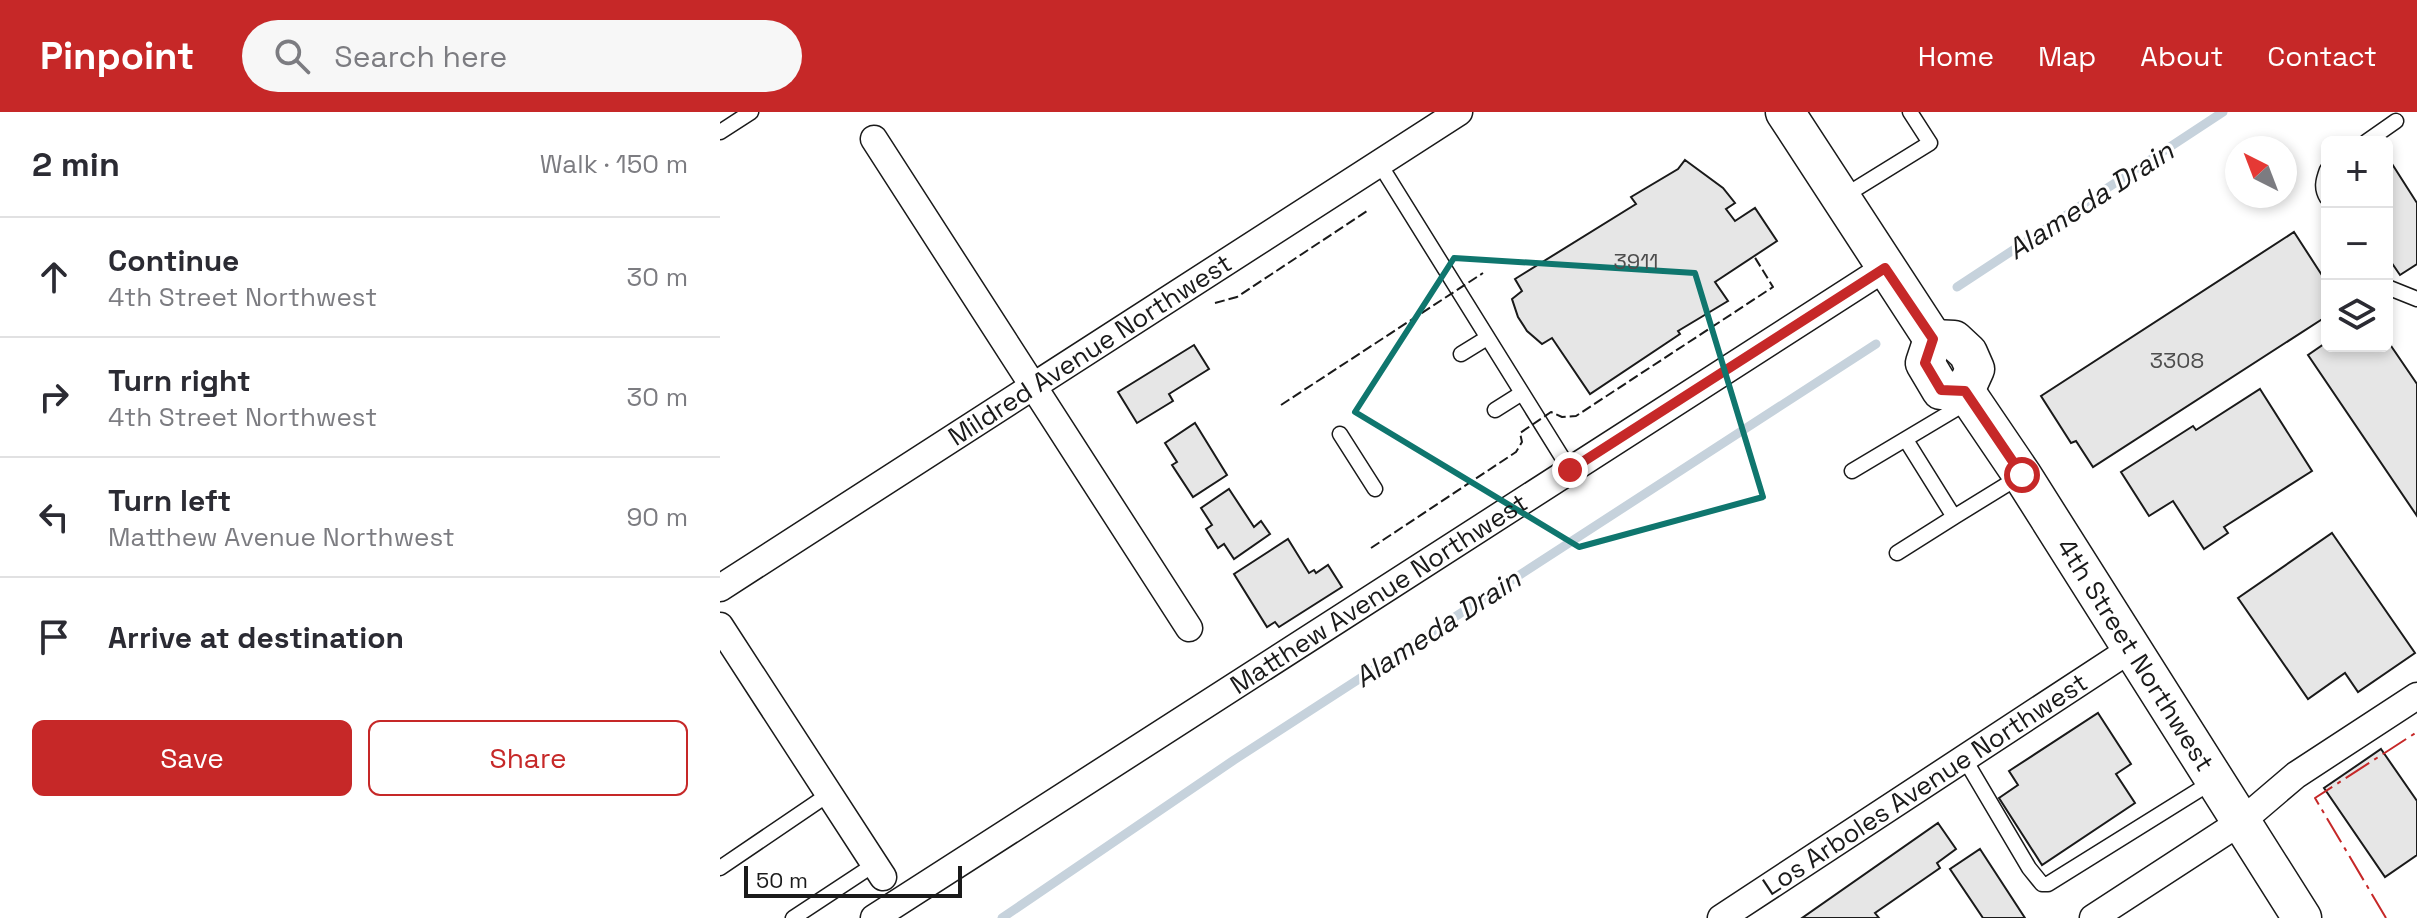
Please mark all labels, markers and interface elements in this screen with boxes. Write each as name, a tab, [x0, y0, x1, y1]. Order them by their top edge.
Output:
search box	[242, 20, 802, 92]
text: Pinpoint	[40, 32, 194, 80]
icon: search	[270, 34, 314, 78]
text: Search here	[334, 37, 507, 76]
text: Home	[1918, 38, 1994, 74]
text: Map	[2038, 38, 2096, 74]
text: About	[2140, 38, 2223, 74]
text: Contact	[2267, 38, 2377, 74]
water label: Alameda Drain	[2000, 132, 2181, 267]
north arrow	[2225, 136, 2297, 208]
map controls	[2321, 136, 2393, 352]
button: +	[2321, 136, 2393, 208]
text: 2 min	[32, 143, 120, 186]
text: Walk · 150 m	[540, 147, 688, 181]
button: −	[2321, 208, 2393, 280]
text: Continue	[108, 241, 239, 280]
street label: Mildred Avenue Northwest	[942, 246, 1238, 454]
house number: 3911	[1613, 247, 1659, 275]
icon: ahead	[32, 255, 76, 299]
text: 30 m	[627, 260, 688, 294]
text: 4th Street Northwest	[108, 280, 377, 314]
button: layers	[2321, 280, 2393, 352]
house number: 3308	[2150, 346, 2204, 374]
text: Turn right	[108, 361, 251, 400]
icon: right	[32, 375, 76, 419]
text: 30 m	[627, 380, 688, 414]
text: 4th Street Northwest	[108, 400, 377, 434]
route end	[1552, 452, 1588, 488]
route start	[2004, 457, 2040, 493]
text: Turn left	[108, 481, 231, 520]
street label: Matthew Avenue Northwest	[1224, 485, 1534, 702]
icon: left	[32, 495, 76, 539]
text: 90 m	[626, 500, 688, 534]
text: Matthew Avenue Northwest	[108, 520, 455, 554]
street label: 4th Street Northwest	[2049, 532, 2222, 778]
water label: Alameda Drain	[1347, 560, 1528, 695]
icon: arrive	[32, 615, 76, 659]
text: Arrive at destination	[108, 618, 404, 657]
street label: Los Arboles Avenue Northwest	[1756, 665, 2094, 903]
button: Save	[32, 720, 352, 796]
button: Share	[368, 720, 688, 796]
scale bar	[744, 862, 962, 898]
text: 50 m	[756, 866, 808, 894]

